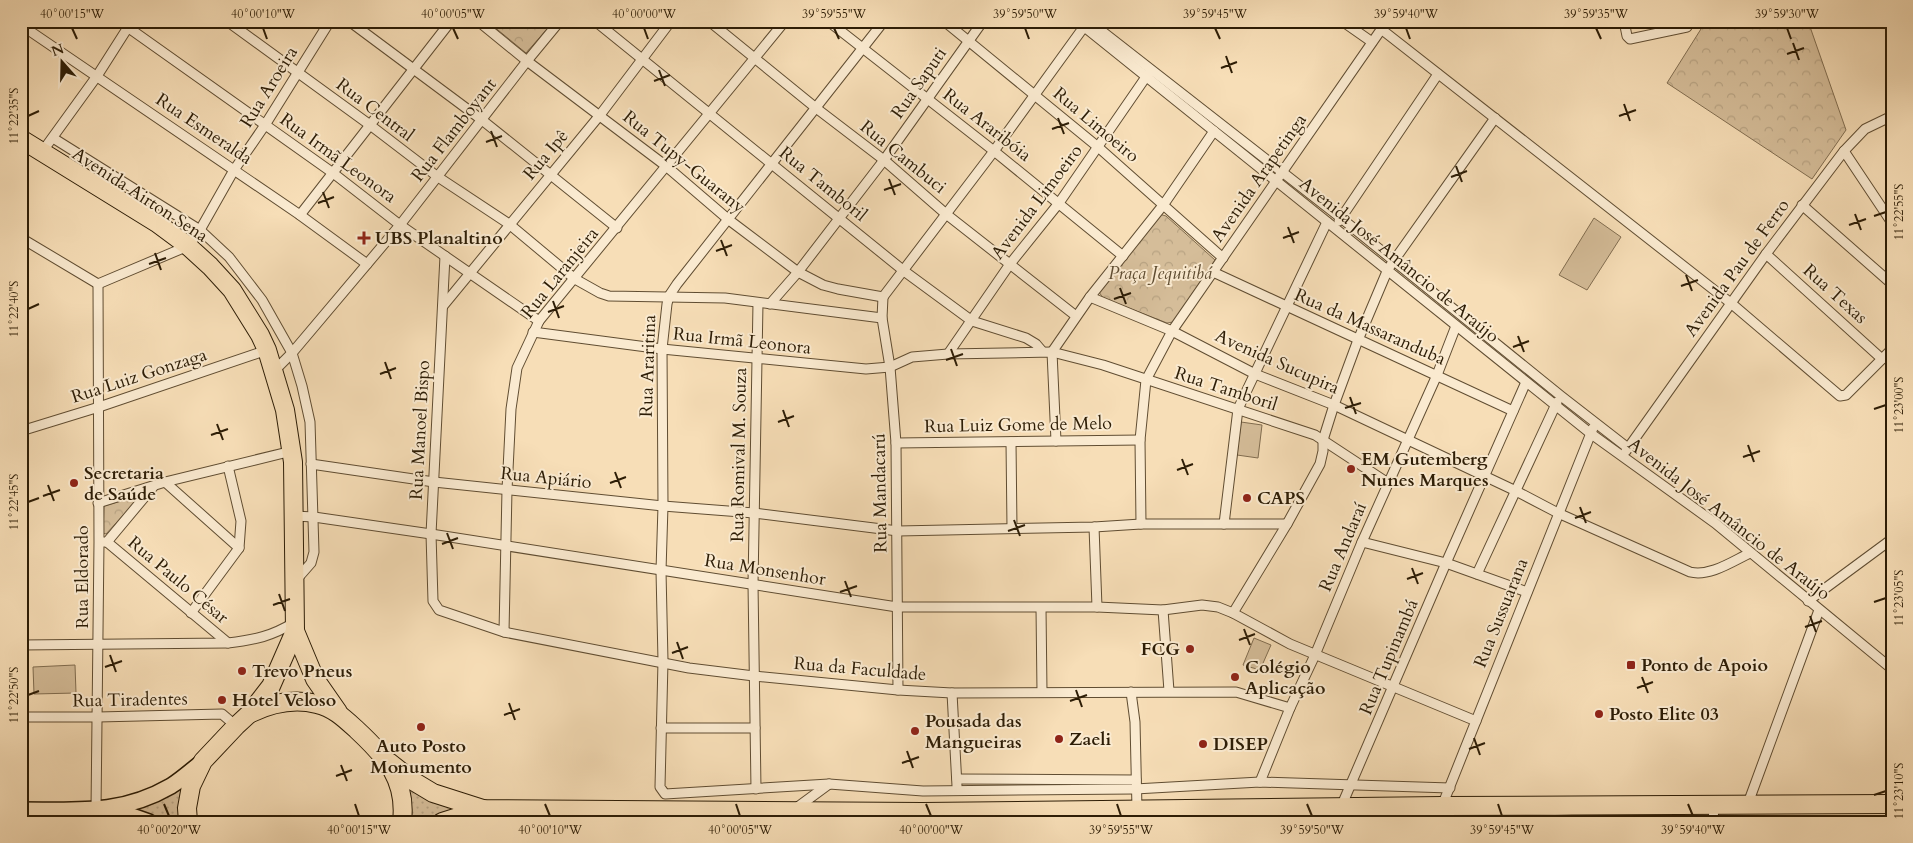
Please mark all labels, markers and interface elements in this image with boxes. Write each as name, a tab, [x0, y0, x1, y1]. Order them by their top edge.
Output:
text: 40°00'15"W	[40, 6, 105, 22]
text: 40°00'10"W	[231, 6, 296, 22]
text: 40°00'05"W	[421, 6, 486, 22]
text: 40°00'00"W	[612, 6, 677, 22]
text: 39°59'55"W	[802, 6, 867, 22]
text: 39°59'50"W	[993, 6, 1058, 22]
text: 39°59'45"W	[1183, 6, 1248, 22]
text: 39°59'40"W	[1374, 6, 1439, 22]
text: 39°59'35"W	[1564, 6, 1629, 22]
text: 39°59'30"W	[1755, 6, 1820, 22]
north arrow	[38, 38, 88, 88]
text: N	[49, 39, 67, 61]
street label: Rua Aroeira	[234, 41, 304, 132]
street label: Rua Saputi	[885, 42, 953, 124]
street label: Rua Central	[331, 72, 419, 148]
street label: Rua Flamboyant	[406, 73, 503, 187]
street label: Rua Limoeiro	[1048, 82, 1145, 169]
street label: Rua Araribóia	[938, 83, 1037, 168]
street label: Rua Esmeralda	[151, 87, 258, 171]
text: 11°22'35"S	[6, 88, 22, 144]
street label: Rua Tupy-Guarany	[617, 105, 751, 220]
street label: Rua Irmã Leonora	[275, 107, 402, 209]
street label: Avenida Arapetinga	[1205, 109, 1313, 247]
street label: Rua Cambuci	[855, 114, 951, 200]
street label: Rua Ipê	[518, 124, 574, 186]
street label: Avenida Limoeiro	[985, 139, 1089, 265]
street label: Rua Tamboril	[774, 141, 873, 228]
street label: Avenida Airton Sena	[67, 142, 213, 249]
street label: Avenida José Amâncio de Araújo	[1294, 171, 1504, 349]
text: 11°22'55"S	[1891, 184, 1907, 240]
street label: Avenida Pau de Ferro	[1679, 194, 1796, 342]
street label: Rua Laranjeira	[515, 222, 605, 324]
place label: UBS Planaltino	[375, 226, 503, 251]
marker: UBS Planaltino	[357, 231, 371, 245]
street label: Rua Texas	[1797, 258, 1873, 330]
park label: Praça Jequitibá	[1108, 261, 1213, 286]
text: 11°22'40"S	[6, 281, 22, 337]
street label: Rua da Massaranduba	[1290, 282, 1450, 372]
street label: Rua Araritina	[634, 314, 662, 418]
street label: Rua Irmã Leonora	[672, 321, 812, 361]
street label: Avenida Sucupira	[1211, 323, 1343, 401]
street label: Rua Luiz Gonzaga	[68, 342, 210, 410]
street label: Rua Manoel Bispo	[404, 359, 436, 500]
street label: Rua Tamboril	[1171, 361, 1281, 418]
street label: Rua Romival M. Souza	[725, 367, 753, 542]
text: 11°23'00"S	[1891, 377, 1907, 433]
street label: Rua Luiz Gome de Melo	[924, 411, 1112, 439]
street label: Avenida José Amâncio de Araújo	[1623, 432, 1836, 606]
street label: Rua Mandacarú	[866, 433, 894, 553]
place label: EM Gutemberg Nunes Marques	[1361, 447, 1489, 493]
place label: Secretaria de Saúde	[84, 461, 164, 507]
street label: Rua Apiário	[499, 461, 593, 495]
marker: EM Gutemberg Nunes Marques	[1345, 463, 1357, 475]
text: 11°22'45"S	[6, 474, 22, 530]
marker: Secretaria de Saúde	[68, 477, 80, 489]
place label: CAPS	[1257, 486, 1305, 511]
marker: CAPS	[1241, 492, 1253, 504]
street label: Rua Andaraí	[1313, 498, 1373, 596]
street label: Rua Eldorado	[70, 525, 95, 629]
street label: Rua Paulo César	[122, 530, 234, 630]
street label: Rua Monsenhor	[703, 548, 828, 592]
street label: Rua Sussuarana	[1468, 554, 1534, 671]
text: 11°23'05"S	[1891, 570, 1907, 626]
street label: Rua Tupinambá	[1353, 595, 1425, 719]
place label: FCG	[1141, 637, 1180, 662]
marker: FCG	[1184, 643, 1196, 655]
street label: Rua da Faculdade	[793, 651, 927, 687]
place label: Ponto de Apoio	[1641, 653, 1768, 678]
place label: Colégio Aplicação	[1245, 655, 1326, 701]
place label: Trevo Pneus	[252, 659, 352, 684]
marker: Ponto de Apoio	[1625, 659, 1637, 671]
marker: Trevo Pneus	[236, 665, 248, 677]
text: 11°22'50"S	[6, 667, 22, 723]
marker: Colégio Aplicação	[1229, 671, 1241, 683]
street label: Rua Tiradentes	[72, 686, 188, 714]
place label: Hotel Veloso	[232, 688, 336, 713]
marker: Hotel Veloso	[216, 694, 228, 706]
place label: Posto Elite 03	[1609, 702, 1719, 727]
marker: Posto Elite 03	[1593, 708, 1605, 720]
place label: Pousada das Mangueiras	[925, 709, 1022, 755]
marker: Auto Posto Monumento	[415, 721, 427, 733]
marker: Pousada das Mangueiras	[909, 725, 921, 737]
place label: Zaeli	[1069, 727, 1112, 752]
place label: DISEP	[1213, 732, 1268, 757]
marker: Zaeli	[1053, 733, 1065, 745]
place label: Auto Posto Monumento	[370, 734, 472, 780]
marker: DISEP	[1197, 738, 1209, 750]
text: 11°23'10"S	[1891, 763, 1907, 819]
text: 40°00'20"W	[137, 822, 202, 838]
text: 40°00'15"W	[327, 822, 392, 838]
text: 40°00'10"W	[518, 822, 583, 838]
text: 40°00'05"W	[708, 822, 773, 838]
text: 40°00'00"W	[899, 822, 964, 838]
text: 39°59'55"W	[1089, 822, 1154, 838]
text: 39°59'50"W	[1280, 822, 1345, 838]
text: 39°59'45"W	[1470, 822, 1535, 838]
text: 39°59'40"W	[1661, 822, 1726, 838]

